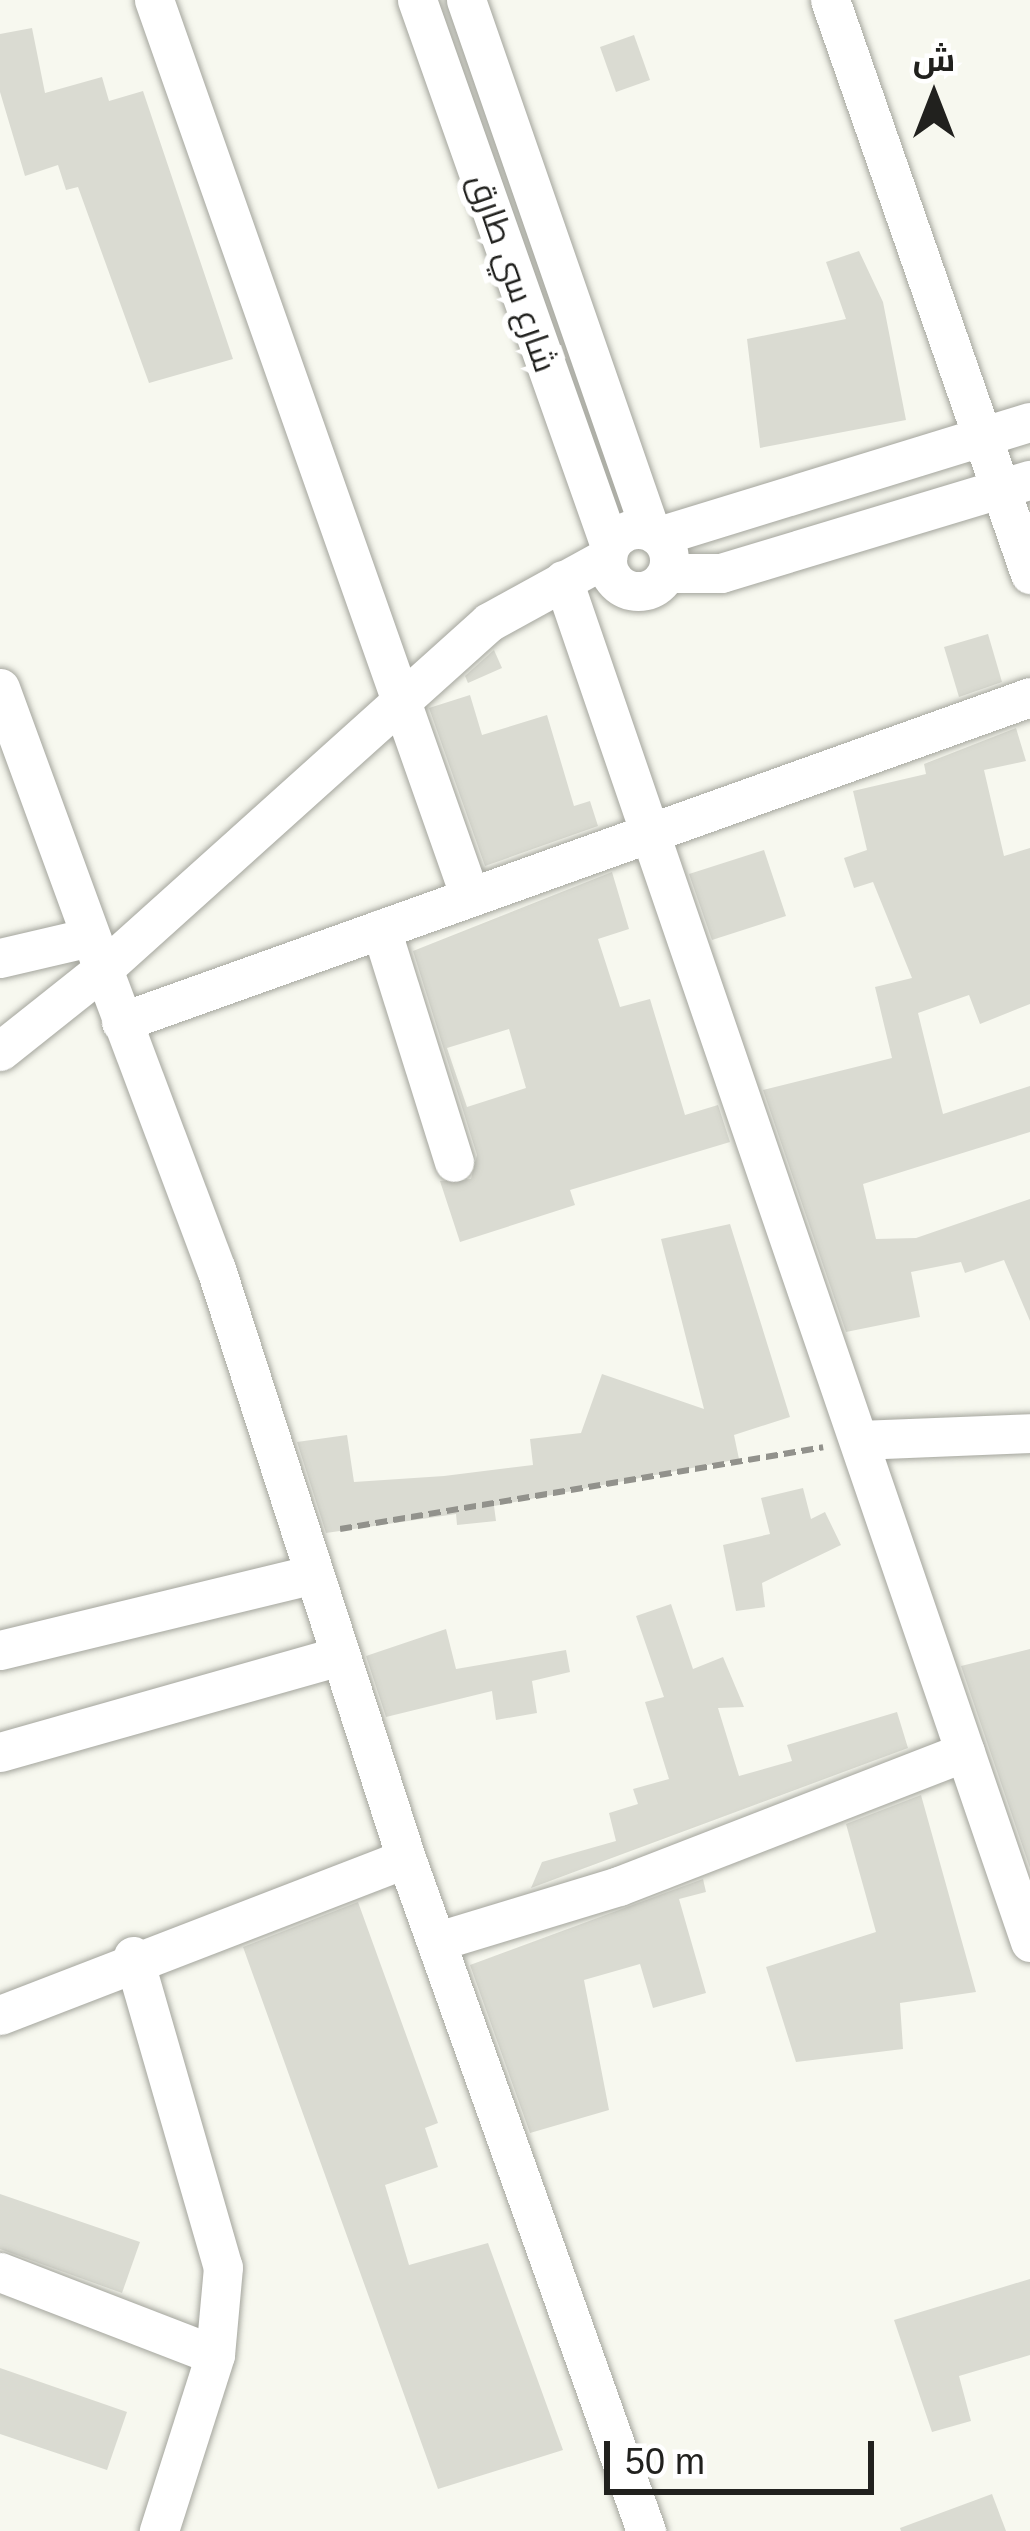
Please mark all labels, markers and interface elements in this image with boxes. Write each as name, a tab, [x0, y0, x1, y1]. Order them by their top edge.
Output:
north arrow	[874, 36, 994, 156]
text: ش	[913, 41, 955, 78]
street label: شارع سي طارق	[461, 169, 565, 377]
scale bar	[610, 2417, 880, 2491]
text: 50 m	[625, 2441, 705, 2482]

